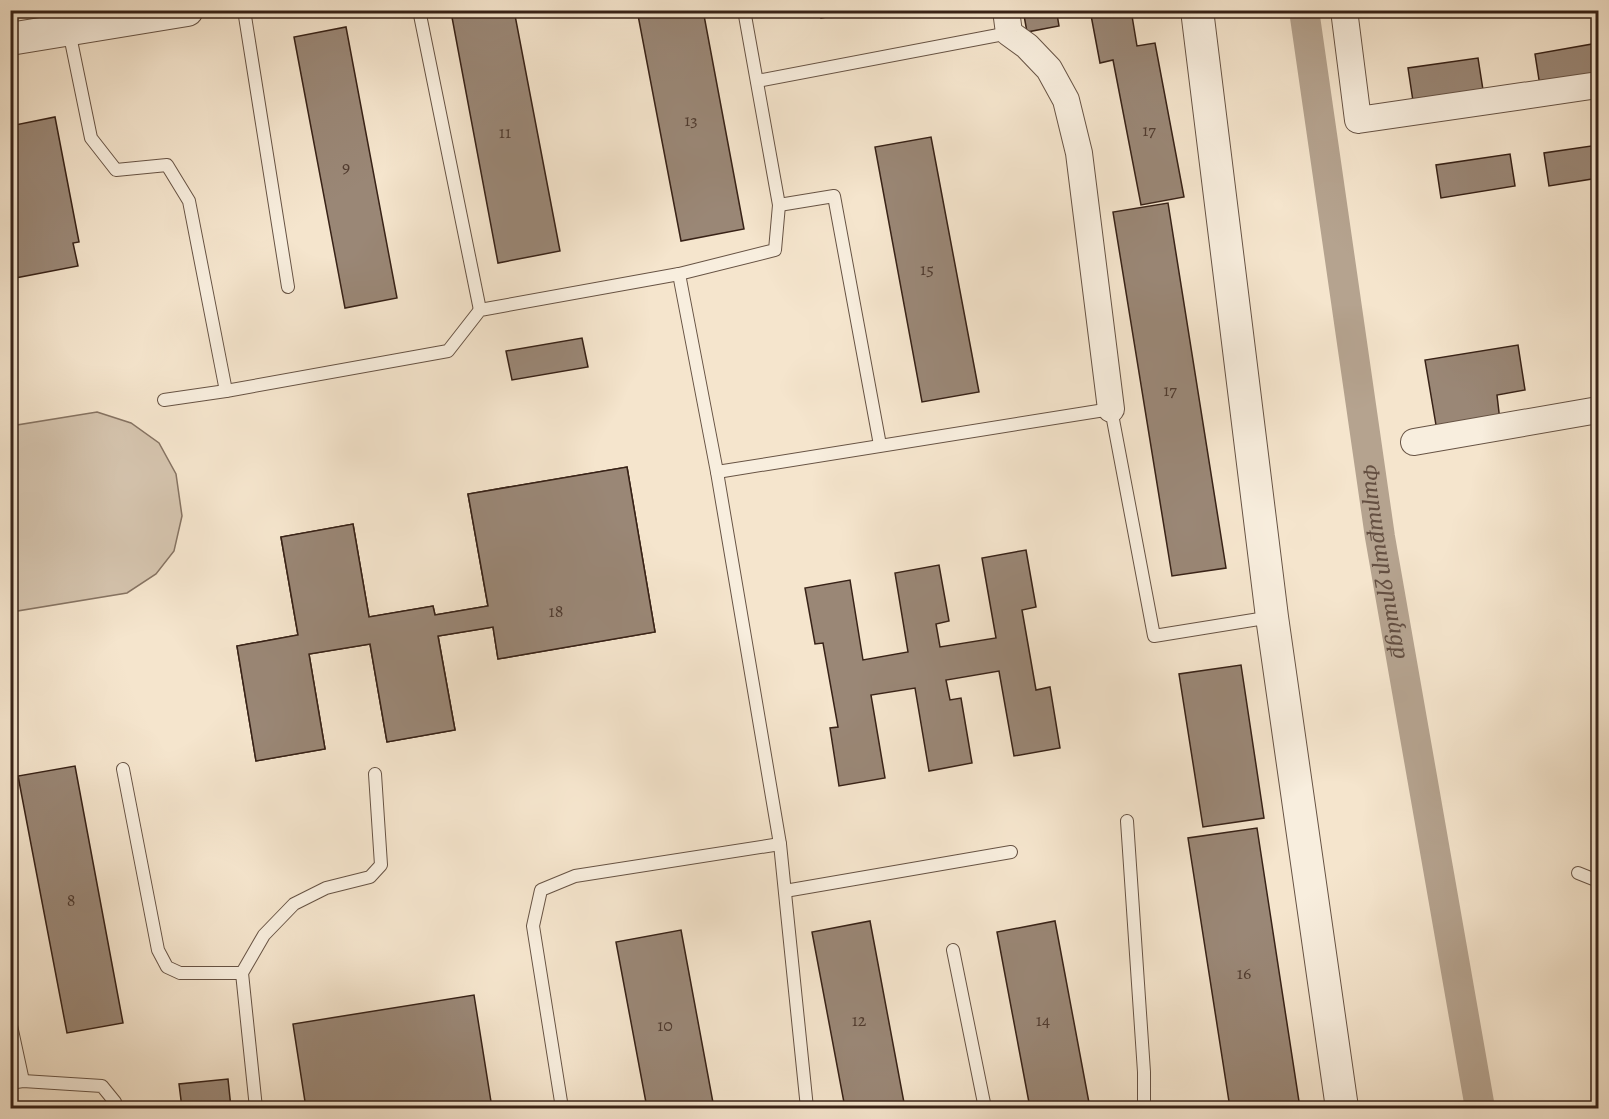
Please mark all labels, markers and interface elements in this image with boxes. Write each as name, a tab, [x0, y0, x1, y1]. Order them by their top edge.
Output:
house number: 13	[684, 108, 698, 132]
house number: 17	[1142, 118, 1156, 142]
house number: 11	[499, 120, 511, 144]
house number: 9	[342, 155, 350, 179]
house number: 15	[920, 257, 934, 281]
house number: 17	[1163, 378, 1177, 402]
water label: Փարաքար ջրանցք	[1354, 460, 1416, 661]
house number: 18	[549, 599, 563, 623]
house number: 8	[67, 888, 75, 912]
house number: 16	[1237, 961, 1251, 985]
house number: 12	[852, 1008, 867, 1032]
house number: 14	[1036, 1008, 1050, 1032]
house number: 10	[657, 1013, 673, 1037]

